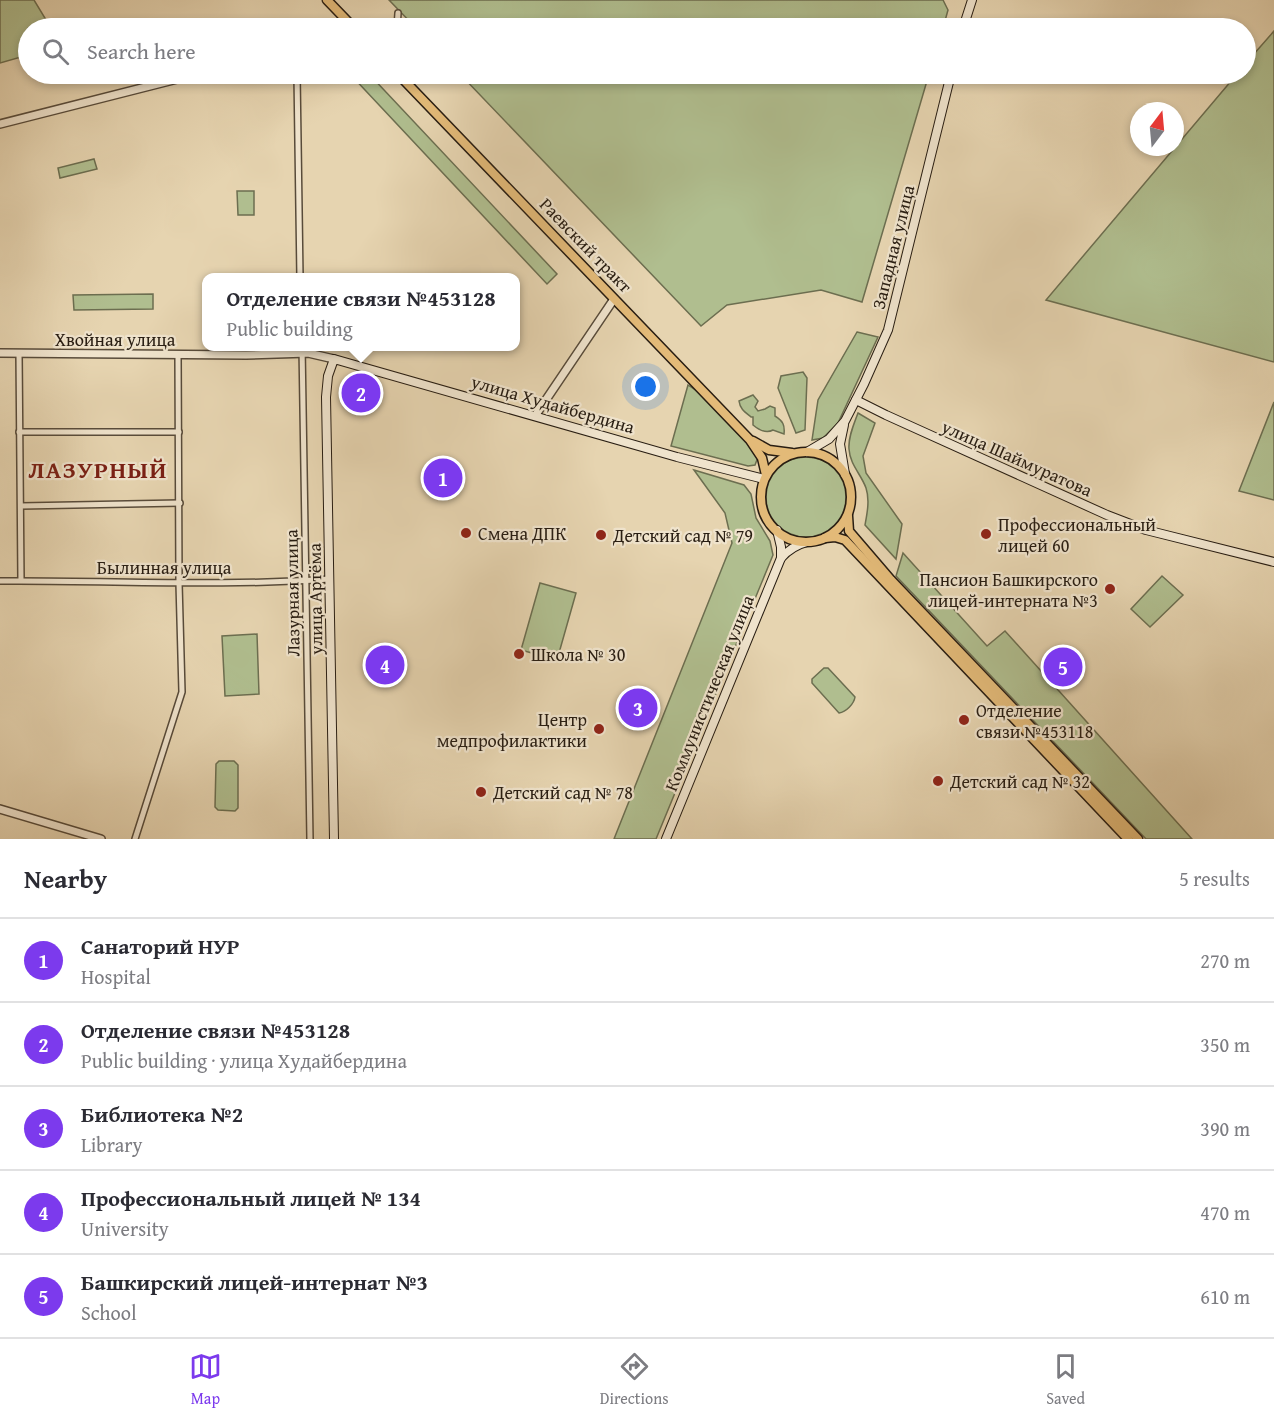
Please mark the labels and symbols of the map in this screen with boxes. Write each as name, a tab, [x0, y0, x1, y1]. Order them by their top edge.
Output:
north arrow	[1130, 102, 1184, 156]
street label: Западная улица	[865, 182, 922, 312]
street label: Раевский тракт	[533, 191, 639, 299]
street label: Хвойная улица	[55, 326, 176, 353]
street label: улица Худайбердина	[467, 367, 638, 440]
pin: 2	[342, 370, 380, 416]
your location	[631, 372, 660, 401]
street label: улица Шаймуратова	[936, 412, 1097, 504]
district label: ЛАЗУРНЫЙ	[28, 452, 168, 487]
pin: 1	[424, 456, 462, 500]
place label: Профессиональный лицей 60	[998, 511, 1156, 559]
place label: Смена ДПК	[478, 520, 566, 547]
place label: Детский сад № 79	[612, 522, 753, 549]
marker: Смена ДПК	[459, 526, 473, 540]
marker: Профессиональный лицей 60	[979, 527, 993, 541]
marker: Детский сад № 79	[594, 528, 608, 542]
street label: Лазурная улица	[277, 529, 307, 657]
street label: улица Артёма	[301, 542, 329, 656]
street label: Былинная улица	[97, 554, 232, 581]
place label: Пансион Башкирского лицей-интерната №3	[919, 566, 1098, 614]
marker: Пансион Башкирского лицей-интерната №3	[1103, 582, 1117, 596]
street label: Коммунистическая улица	[657, 590, 761, 795]
place label: Школа № 30	[531, 641, 626, 668]
pin: 4	[366, 642, 404, 688]
pin: 5	[1044, 644, 1082, 690]
marker: Школа № 30	[512, 647, 526, 661]
pin: 3	[618, 686, 658, 730]
place label: Отделение связи №453118	[976, 697, 1093, 745]
place label: Центр медпрофилактики	[437, 706, 587, 754]
marker: Отделение связи №453118	[957, 713, 971, 727]
marker: Центр медпрофилактики	[592, 722, 606, 736]
place label: Детский сад № 32	[949, 768, 1090, 795]
marker: Детский сад № 32	[931, 774, 945, 788]
place label: Детский сад № 78	[492, 779, 633, 806]
marker: Детский сад № 78	[474, 785, 488, 799]

